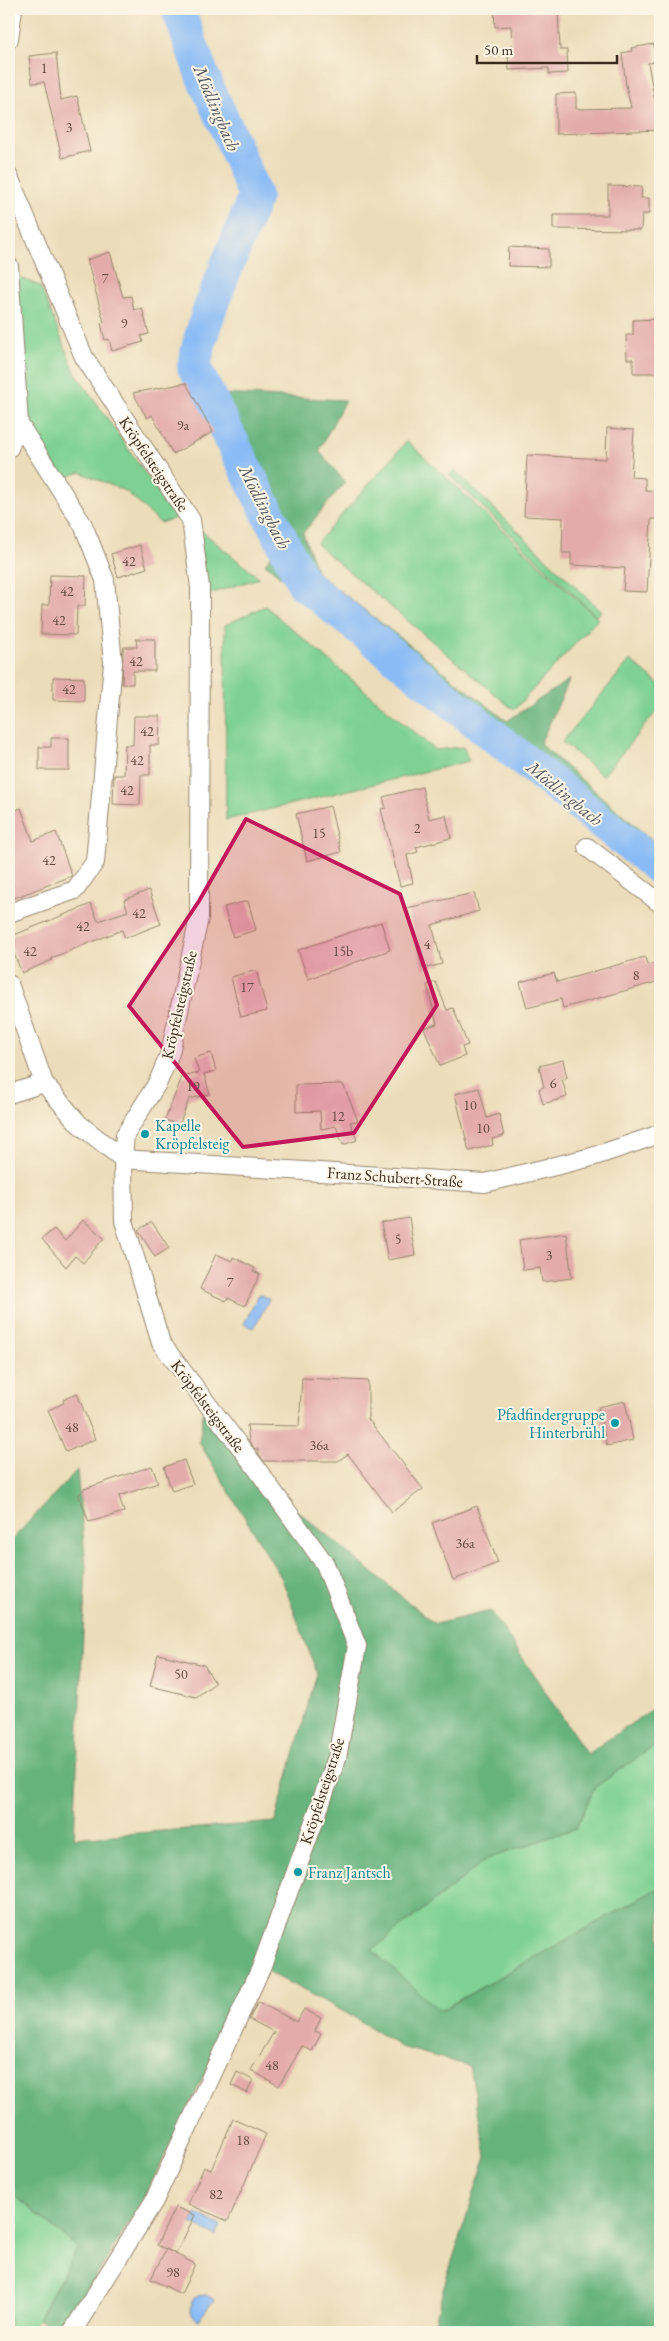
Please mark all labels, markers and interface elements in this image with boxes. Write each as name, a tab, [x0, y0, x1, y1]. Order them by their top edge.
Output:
scale bar	[477, 32, 616, 64]
text: 50 m	[484, 40, 513, 59]
house number: 1	[41, 59, 47, 77]
water label: Mödlingbach	[187, 61, 246, 155]
house number: 3	[66, 118, 73, 136]
house number: 7	[102, 269, 109, 287]
house number: 9	[121, 314, 128, 332]
street label: Kröpfelsteigstraße	[114, 412, 194, 516]
house number: 9a	[177, 416, 190, 434]
water label: Mödlingbach	[233, 460, 296, 554]
house number: 42	[122, 552, 136, 570]
house number: 42	[60, 582, 74, 600]
house number: 42	[52, 611, 66, 629]
house number: 42	[129, 652, 143, 670]
house number: 42	[62, 680, 76, 698]
house number: 42	[140, 722, 154, 740]
house number: 42	[130, 751, 144, 769]
water label: Mödlingbach	[521, 755, 608, 832]
house number: 42	[120, 781, 134, 799]
house number: 2	[414, 819, 421, 837]
house number: 15	[312, 824, 326, 842]
house number: 42	[42, 851, 56, 869]
house number: 42	[132, 904, 146, 922]
house number: 42	[76, 917, 90, 935]
house number: 4	[424, 935, 431, 953]
house number: 42	[23, 942, 37, 960]
house number: 15b	[333, 942, 353, 960]
street label: Kröpfelsteigstraße	[156, 949, 202, 1061]
house number: 8	[633, 966, 640, 984]
house number: 17	[240, 978, 254, 996]
house number: 6	[550, 1074, 557, 1092]
house number: 19	[186, 1077, 200, 1095]
house number: 10	[463, 1096, 477, 1114]
house number: 12	[331, 1107, 345, 1125]
place label: Kapelle Kröpfelsteig	[155, 1115, 231, 1154]
house number: 10	[476, 1119, 490, 1137]
marker: Kapelle Kröpfelsteig	[139, 1128, 151, 1140]
street label: Franz Schubert-Straße	[326, 1162, 464, 1192]
house number: 5	[395, 1230, 401, 1248]
house number: 3	[546, 1246, 553, 1264]
house number: 7	[227, 1273, 234, 1291]
street label: Kröpfelsteigstraße	[166, 1355, 250, 1457]
place label: Pfadfindergruppe Hinterbrühl	[497, 1404, 605, 1443]
marker: Pfadfindergruppe Hinterbrühl	[609, 1417, 621, 1429]
house number: 48	[65, 1418, 79, 1436]
house number: 36a	[309, 1436, 329, 1454]
house number: 36a	[455, 1534, 475, 1552]
house number: 50	[174, 1665, 188, 1683]
street label: Kröpfelsteigstraße	[295, 1735, 349, 1847]
place label: Franz Jantsch	[308, 1862, 391, 1883]
marker: Franz Jantsch	[292, 1866, 304, 1878]
house number: 48	[265, 2056, 279, 2074]
house number: 18	[236, 2131, 250, 2149]
house number: 82	[209, 2185, 223, 2203]
house number: 98	[166, 2263, 180, 2281]

